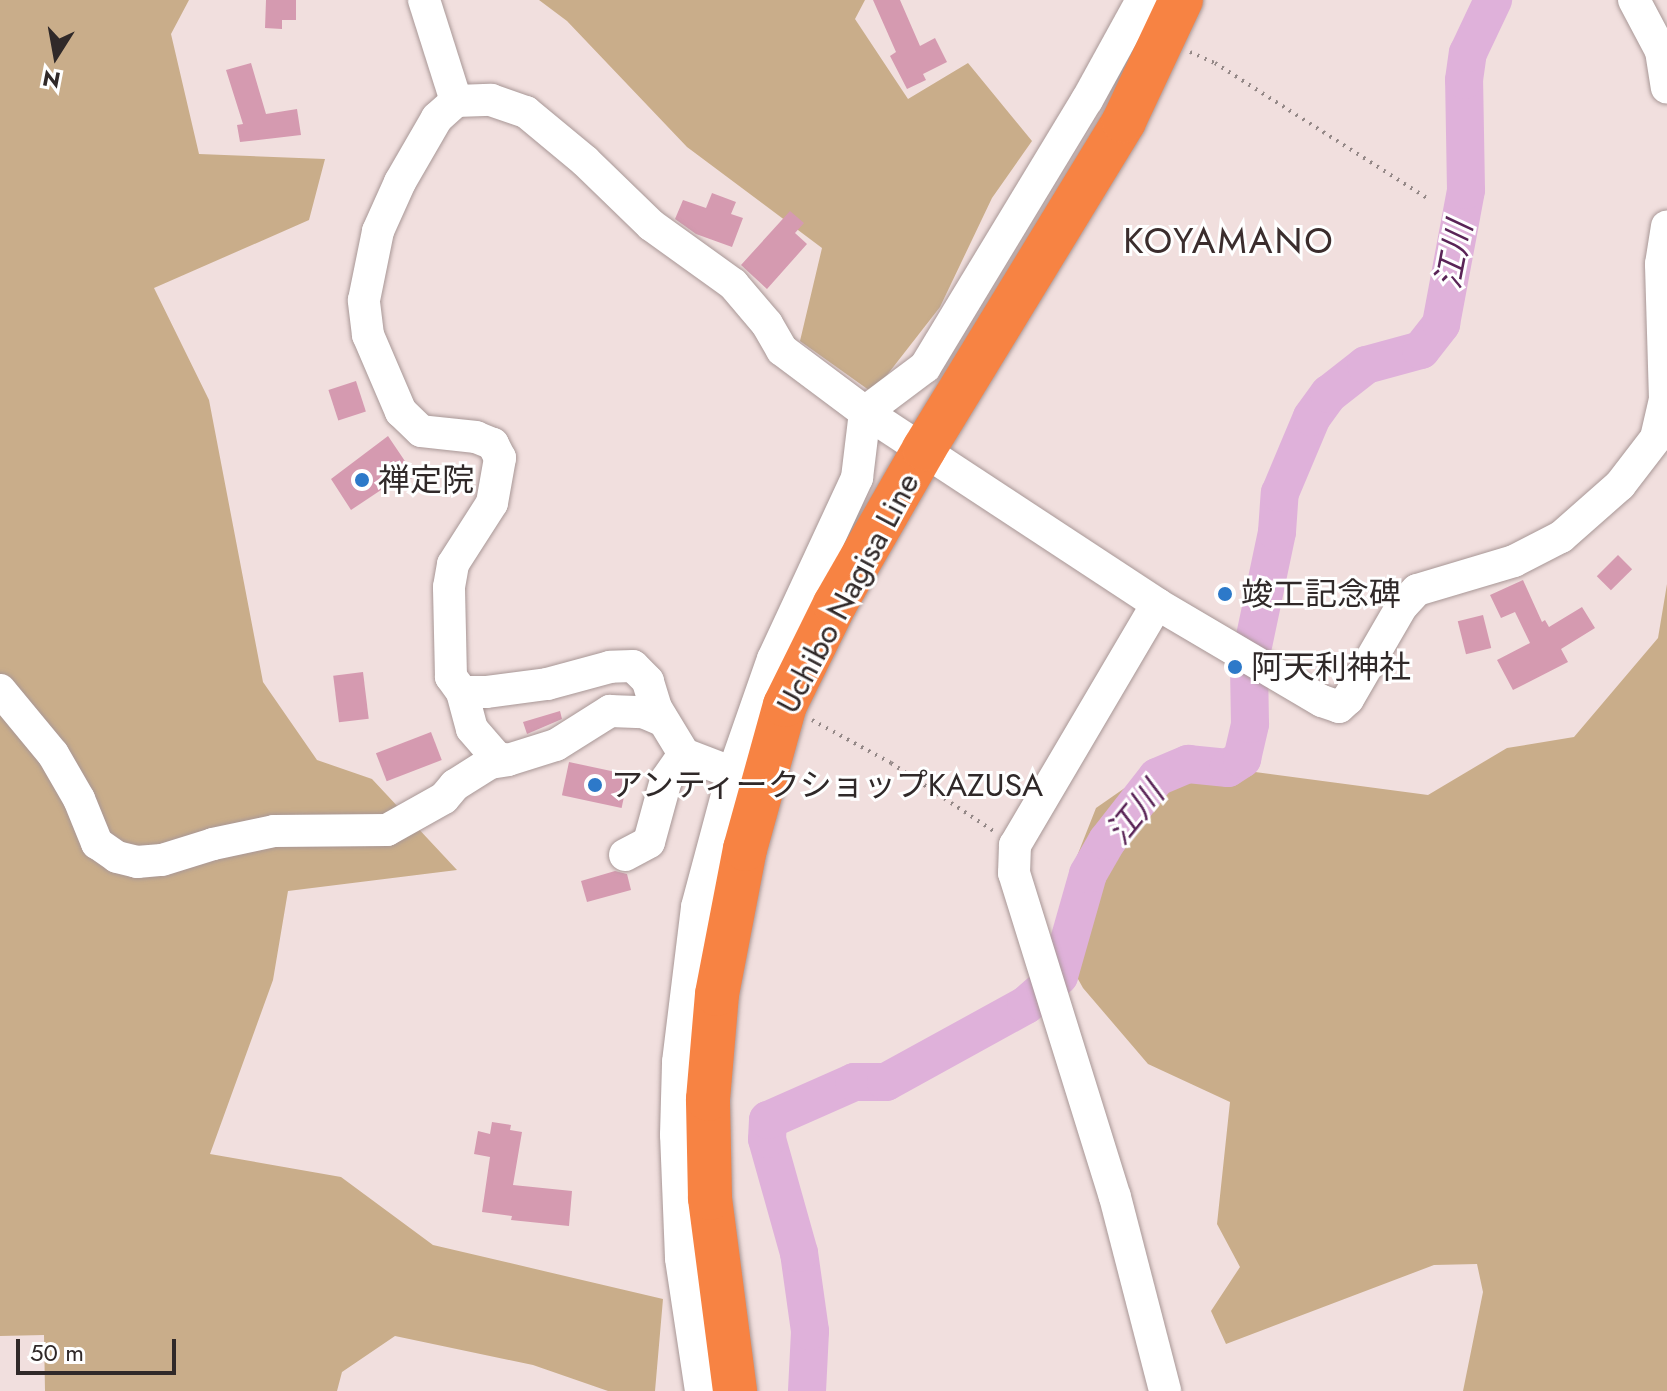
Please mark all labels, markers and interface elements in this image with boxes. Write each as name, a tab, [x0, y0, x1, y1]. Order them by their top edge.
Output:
north arrow	[16, 16, 96, 96]
text: N	[40, 62, 63, 97]
water label: 江川	[1427, 218, 1481, 292]
district label: KOYAMANO	[1123, 219, 1335, 263]
place label: 禅定院	[378, 461, 474, 499]
street label: Uchibo Nagisa Line	[769, 466, 927, 720]
marker: 禅定院	[353, 471, 371, 489]
place label: 竣工記念碑	[1241, 575, 1401, 613]
marker: 竣工記念碑	[1216, 585, 1234, 603]
place label: 阿天利神社	[1251, 648, 1411, 686]
marker: 阿天利神社	[1226, 658, 1244, 676]
place label: アンティークショップKAZUSA	[611, 766, 1046, 804]
water label: 江川	[1098, 774, 1172, 852]
marker: アンティークショップKAZUSA	[586, 776, 604, 794]
scale bar	[20, 1323, 180, 1373]
text: 50 m	[30, 1335, 84, 1370]

